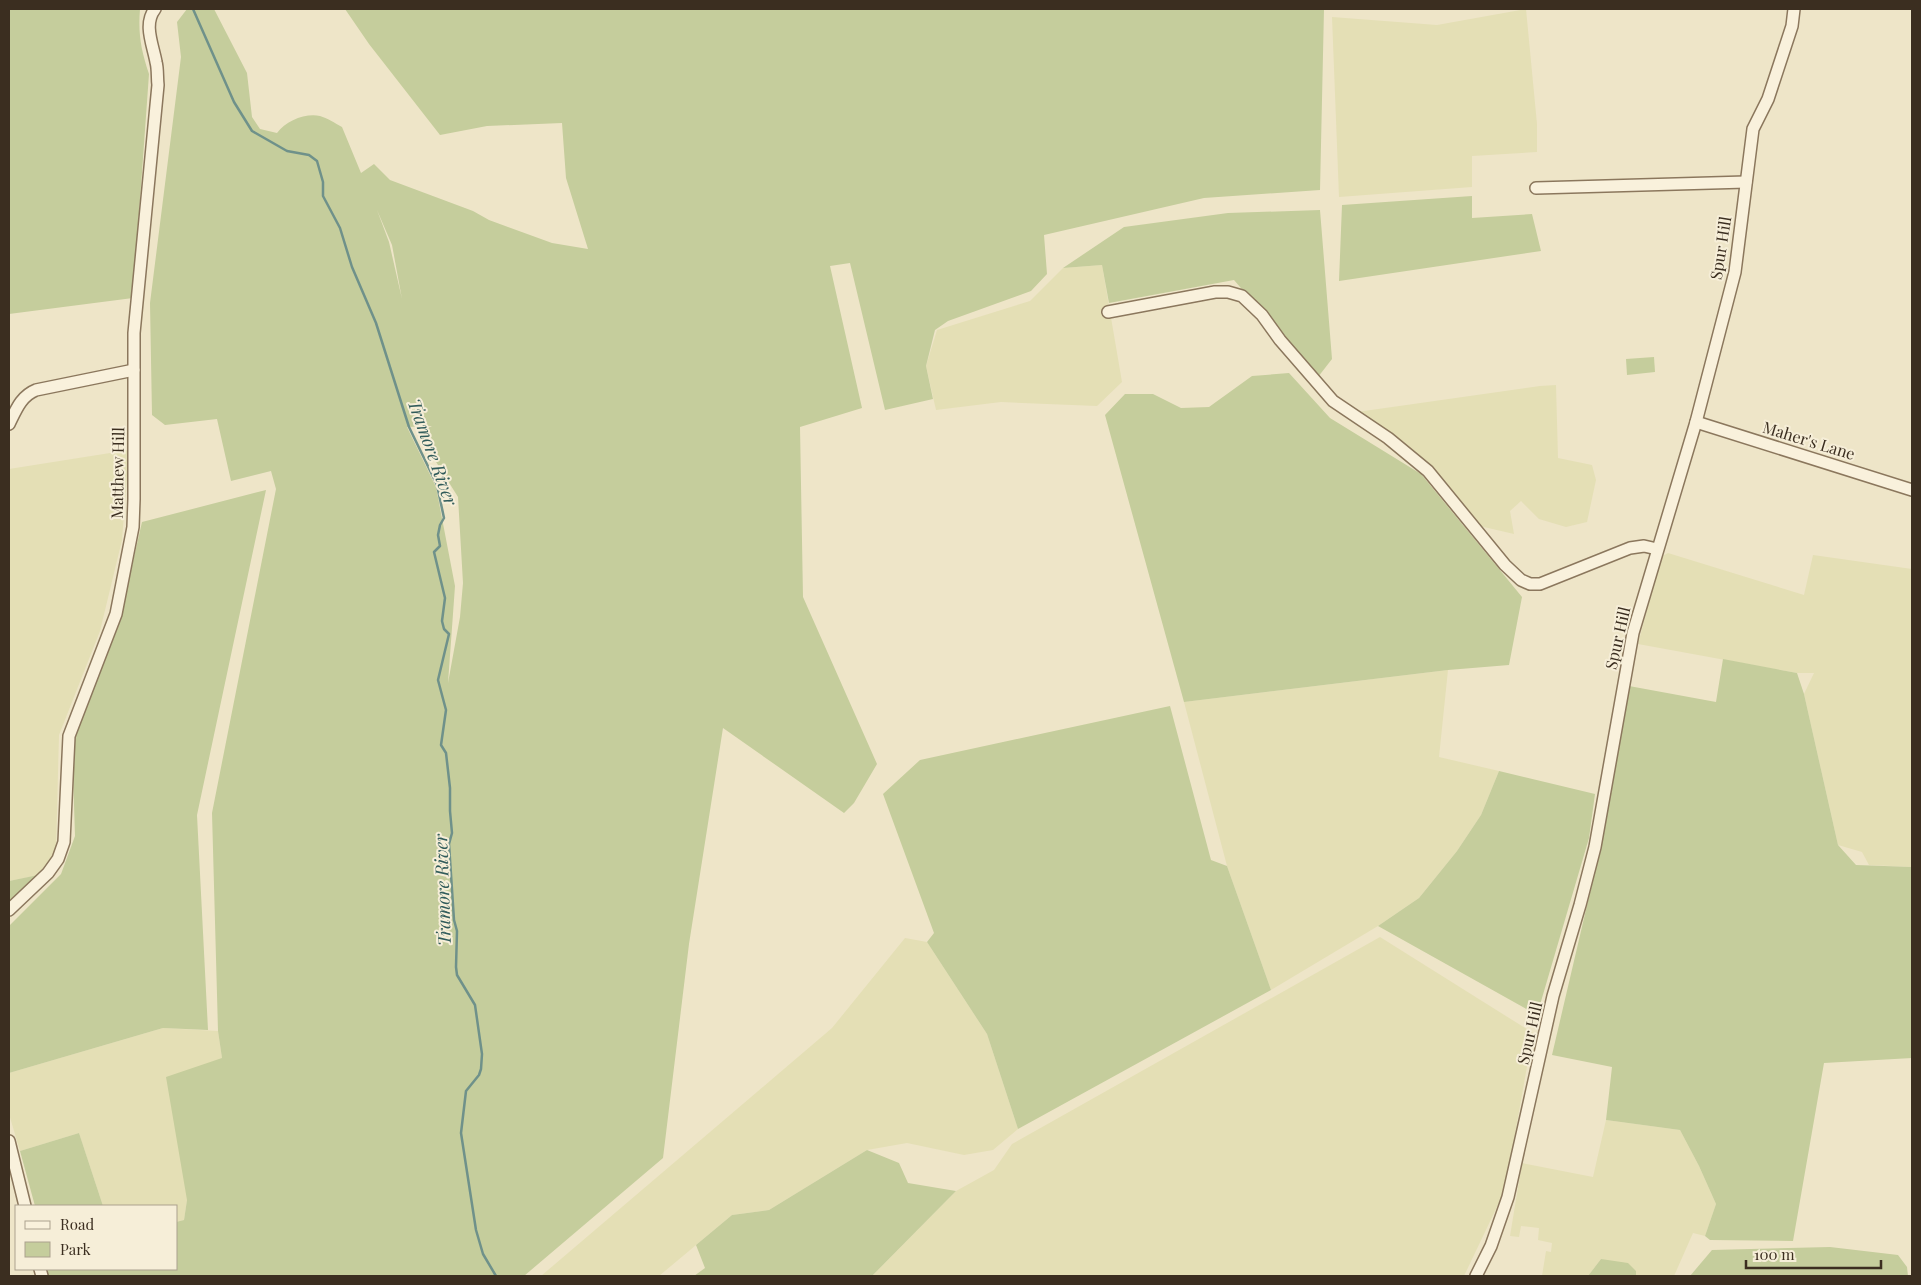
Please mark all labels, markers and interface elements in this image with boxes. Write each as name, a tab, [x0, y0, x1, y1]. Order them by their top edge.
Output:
street label: Spur Hill	[1705, 214, 1735, 281]
water label: Tramore River	[403, 395, 464, 510]
street label: Maher's Lane	[1760, 416, 1858, 464]
street label: Matthew Hill	[106, 427, 128, 519]
street label: Spur Hill	[1600, 604, 1635, 672]
water label: Tramore River	[428, 832, 456, 946]
street label: Spur Hill	[1512, 999, 1547, 1067]
legend	[15, 1205, 178, 1270]
text: Road	[60, 1214, 94, 1234]
scale bar	[1746, 1238, 1881, 1270]
text: Park	[60, 1239, 92, 1259]
text: 100 m	[1754, 1244, 1795, 1264]

